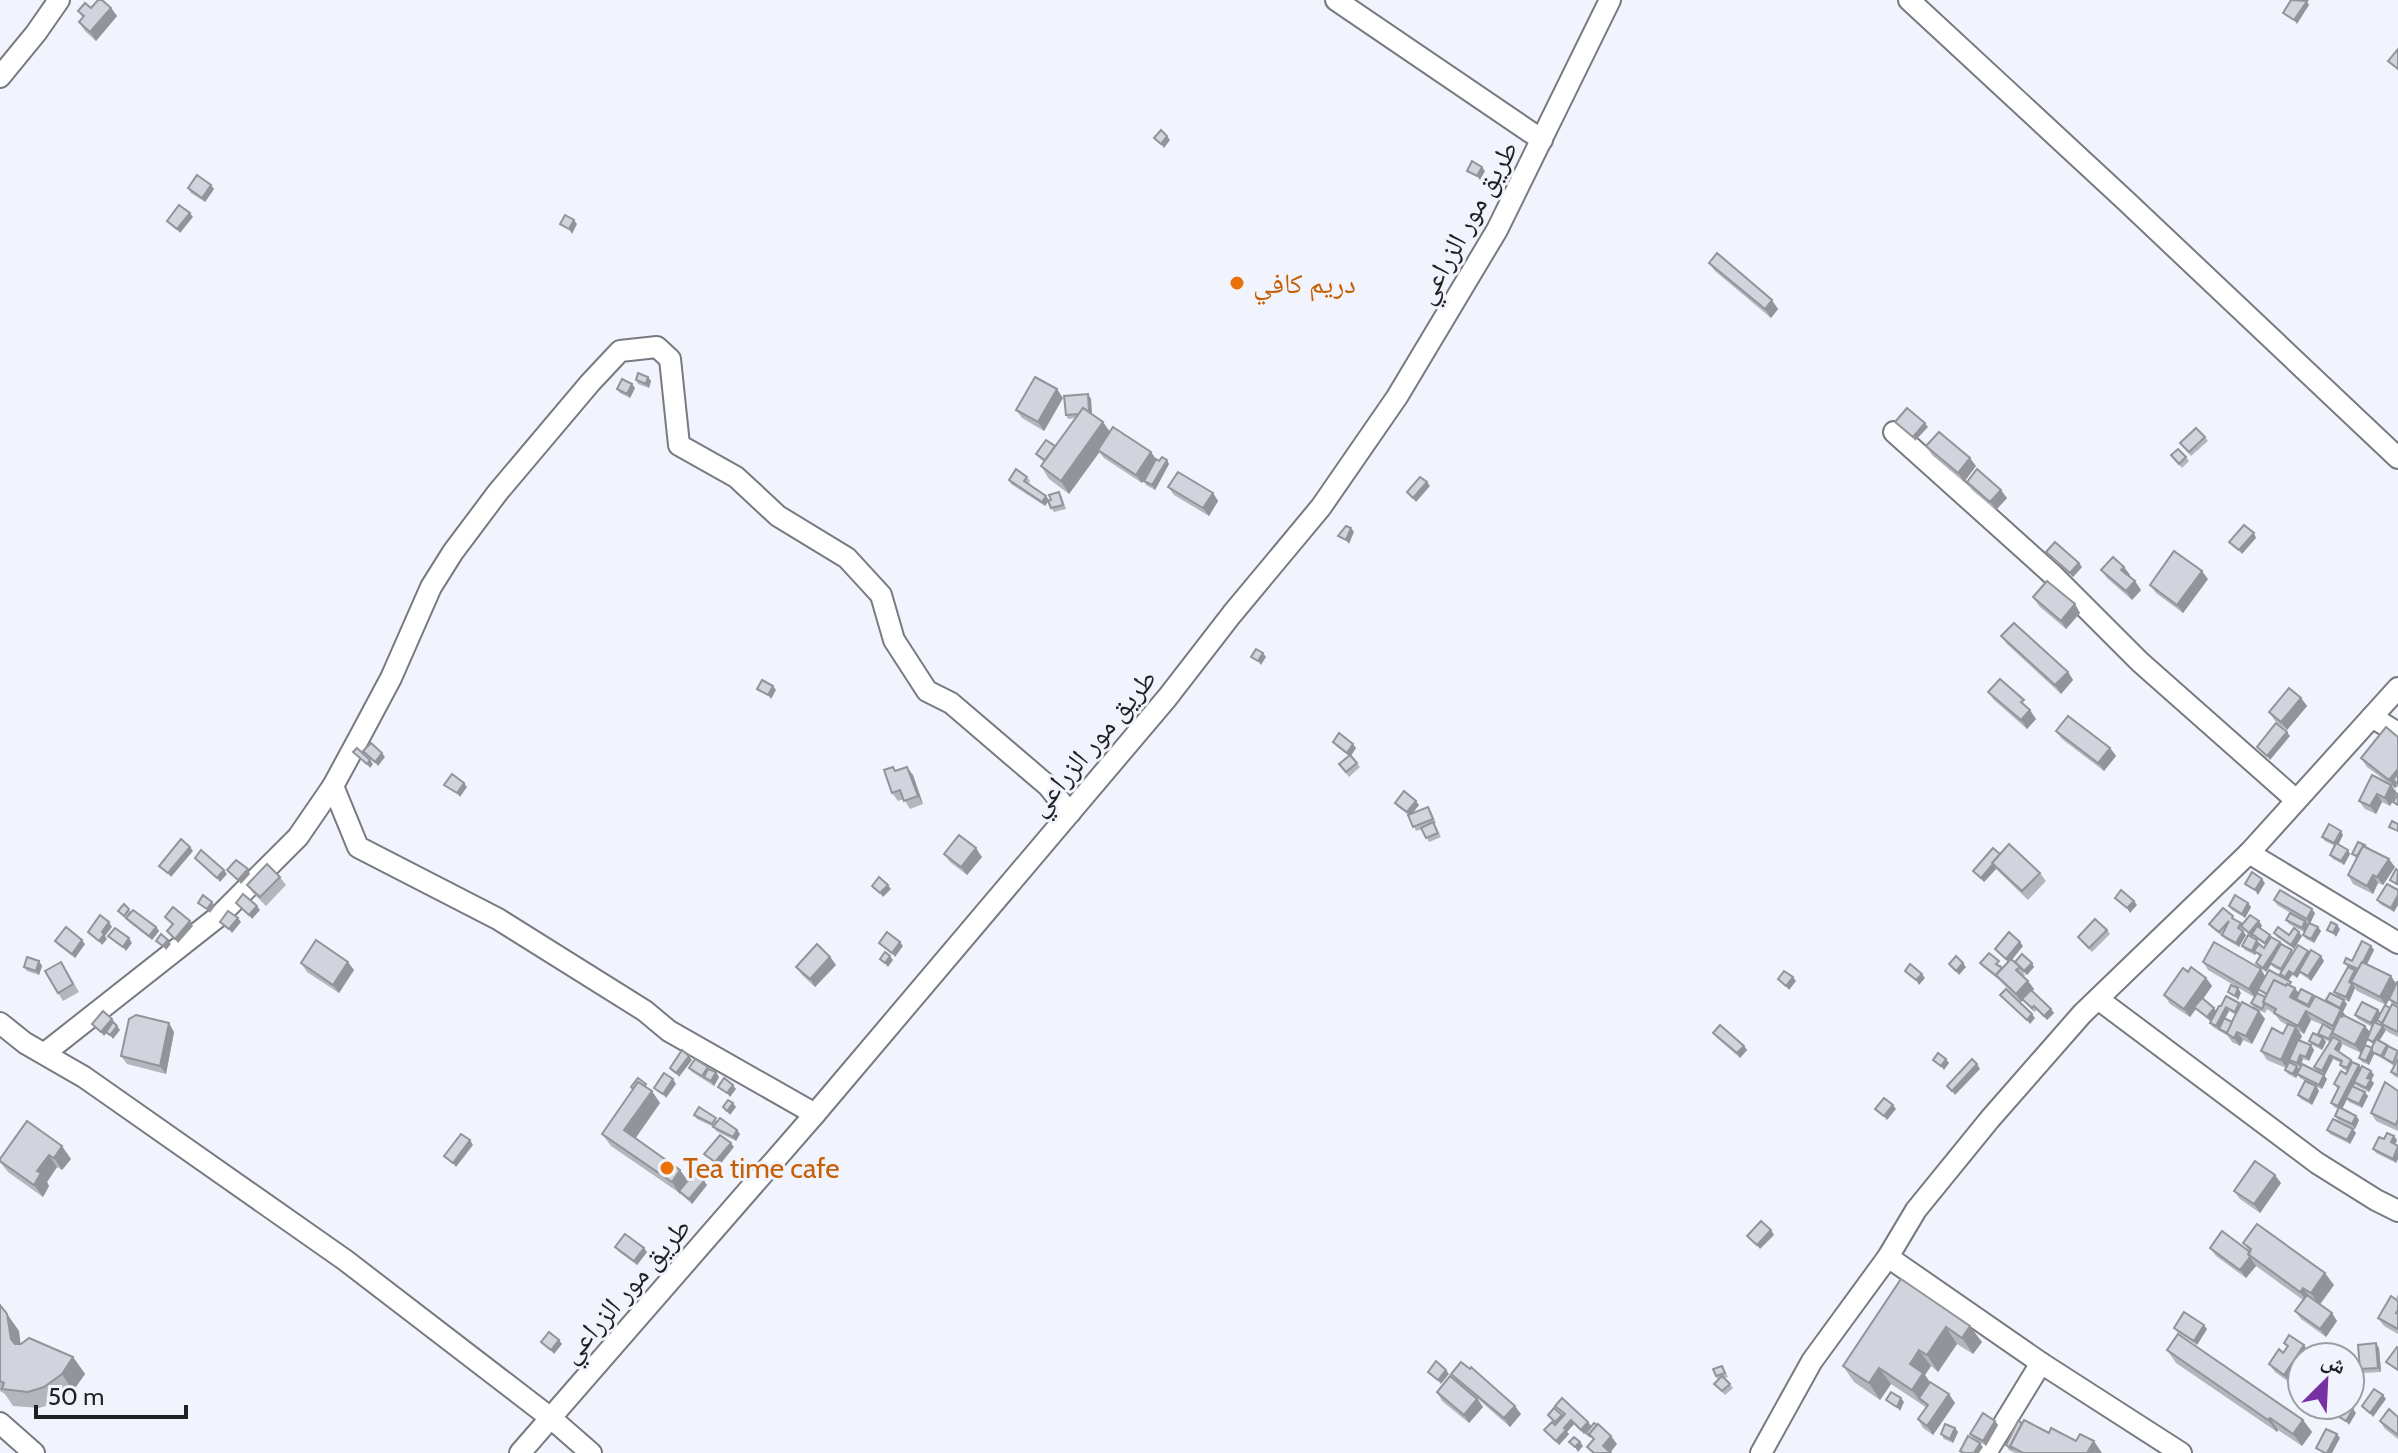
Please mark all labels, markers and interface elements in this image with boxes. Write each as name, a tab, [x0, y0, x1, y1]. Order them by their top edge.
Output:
street label: طريق مور الزراعي	[1407, 134, 1530, 313]
place label: دريم كافي	[1253, 266, 1356, 306]
marker: دريم كافي	[1228, 274, 1246, 292]
street label: طريق مور الزراعي	[1021, 662, 1168, 826]
place label: Tea time cafe	[683, 1151, 840, 1185]
marker: Tea time cafe	[658, 1159, 676, 1177]
street label: طريق مور الزراعي	[553, 1210, 702, 1374]
north arrow	[2286, 1341, 2366, 1421]
text: ش	[2318, 1346, 2350, 1380]
scale bar	[36, 1369, 186, 1419]
text: 50 m	[48, 1382, 104, 1411]

